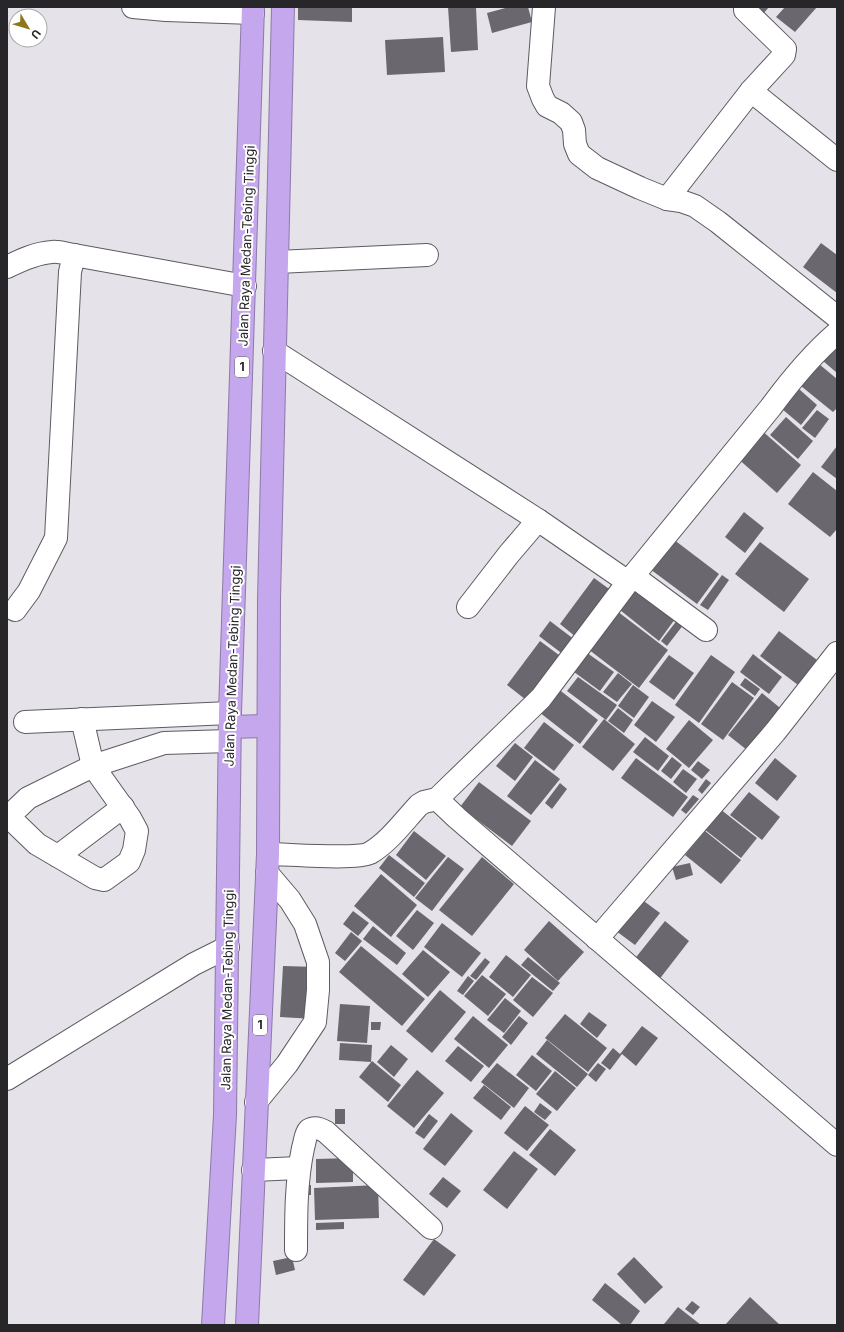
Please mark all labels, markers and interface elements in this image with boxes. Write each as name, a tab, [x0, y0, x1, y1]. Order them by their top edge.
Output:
north arrow	[8, 8, 48, 48]
text: U	[28, 27, 44, 42]
street label: Jalan Raya Medan-Tebing Tinggi	[234, 145, 258, 347]
road number: 1	[235, 357, 249, 377]
street label: Jalan Raya Medan-Tebing Tinggi	[220, 565, 244, 767]
street label: Jalan Raya Medan-Tebing Tinggi	[217, 889, 237, 1091]
road number: 1	[253, 1015, 267, 1035]

